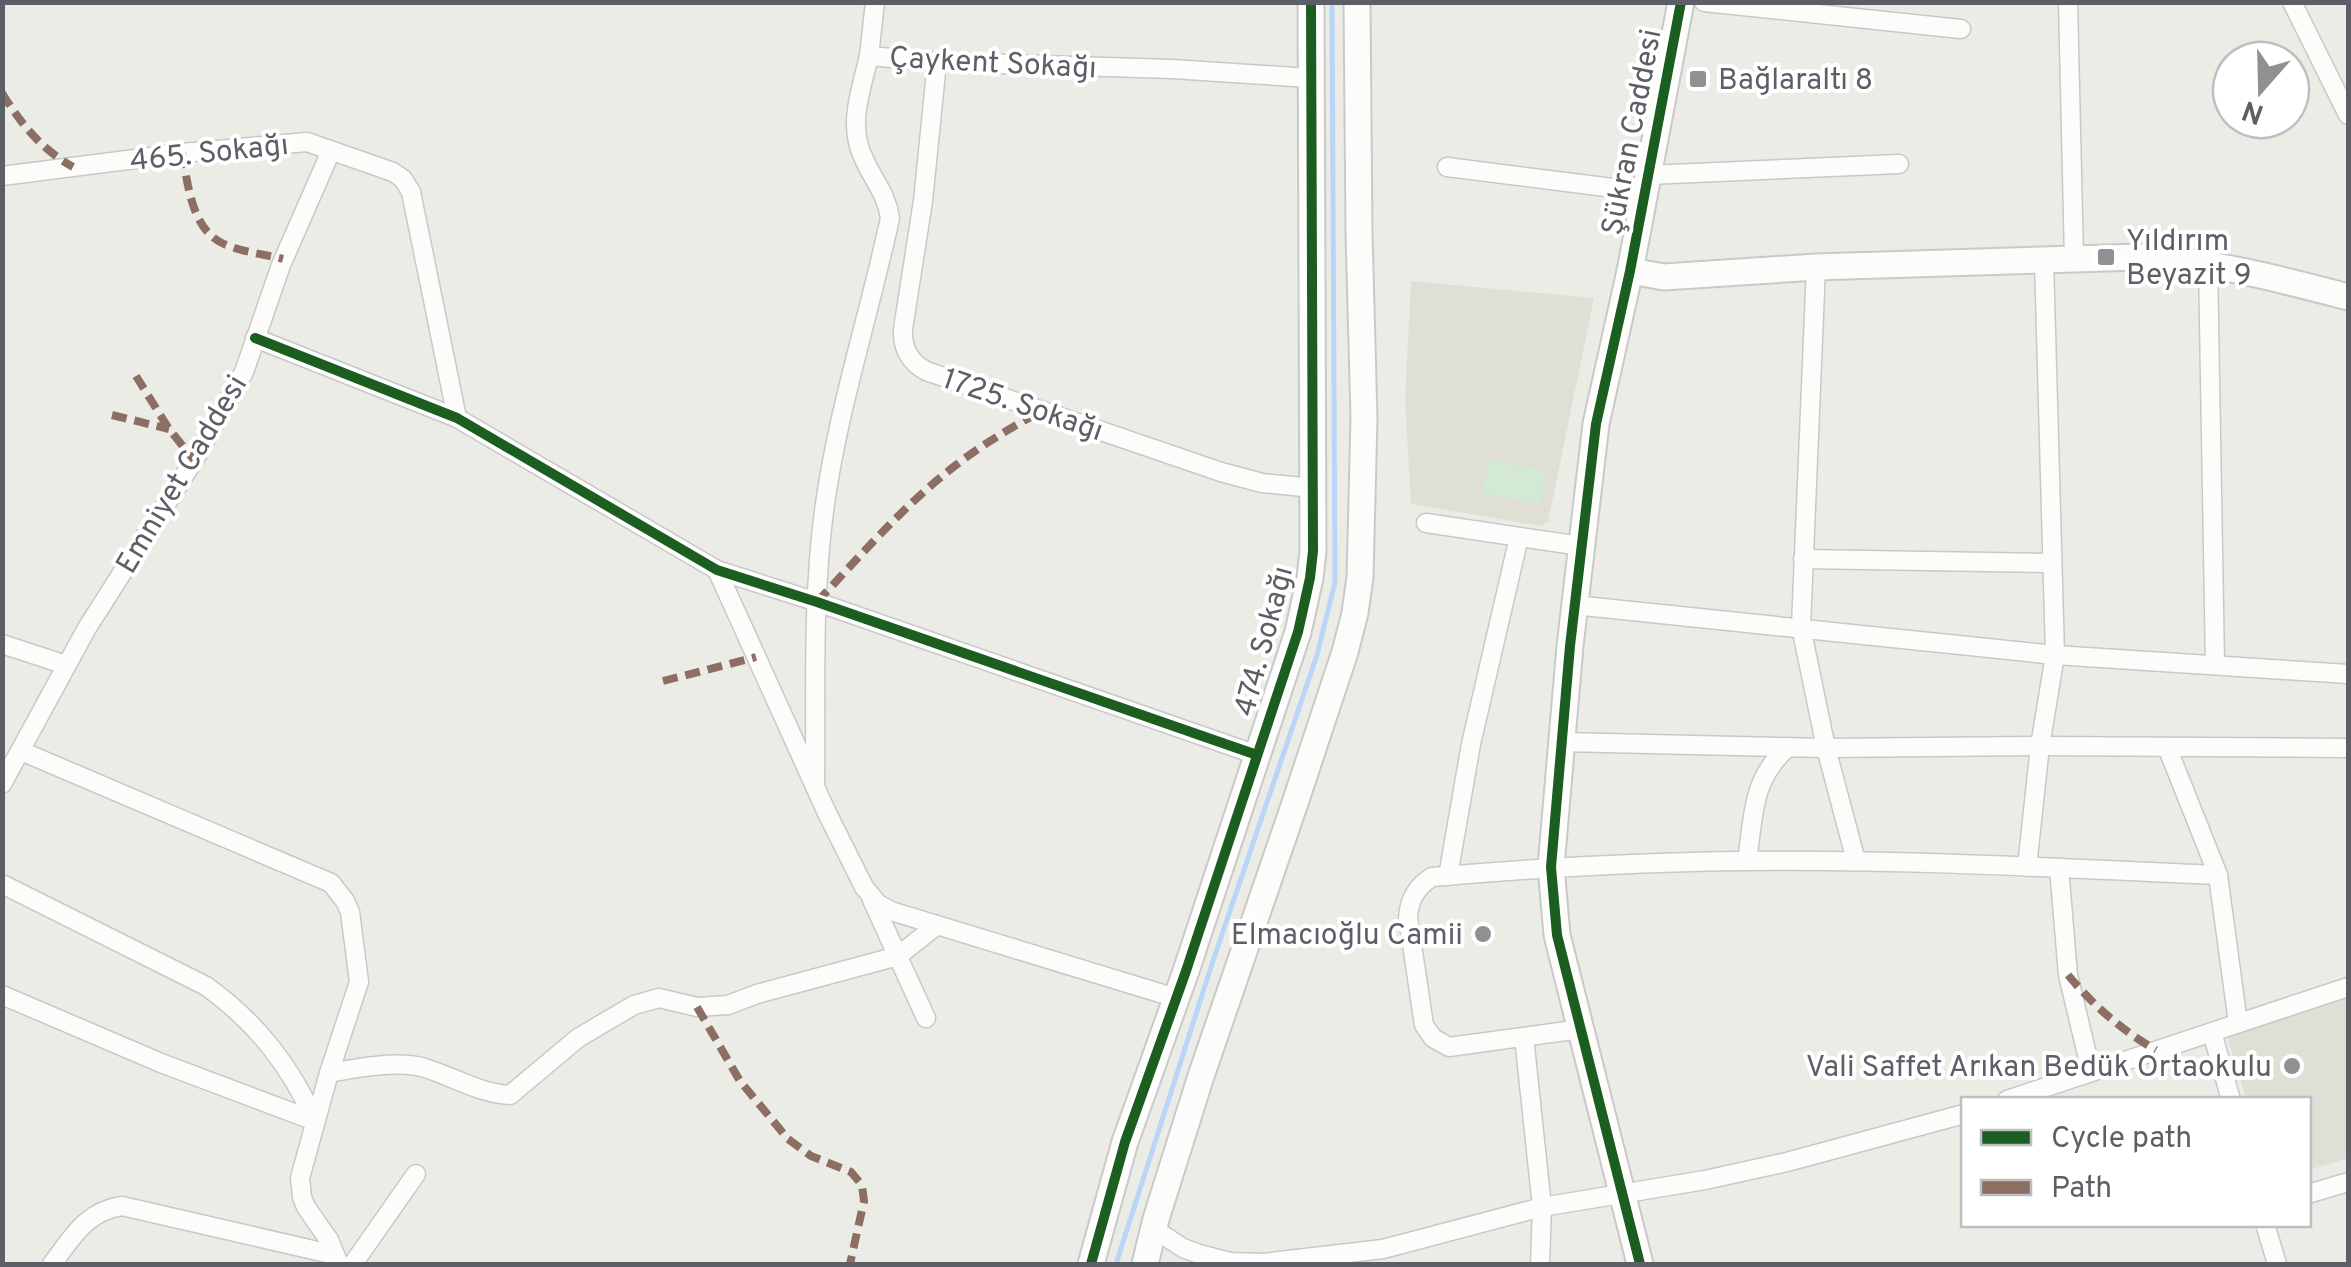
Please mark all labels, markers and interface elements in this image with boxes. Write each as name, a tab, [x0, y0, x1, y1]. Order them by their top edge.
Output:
street label: Şükran Caddesi	[1595, 26, 1672, 239]
north arrow	[2211, 40, 2311, 140]
street label: Çaykent Sokağı	[888, 41, 1097, 88]
place label: Bağlaraltı 8	[1718, 63, 1873, 100]
marker: Bağlaraltı 8	[1687, 68, 1709, 90]
text: N	[2238, 90, 2269, 131]
street label: 465. Sokağı	[128, 128, 290, 181]
place label: Yıldırım Beyazit 9	[2126, 224, 2252, 295]
marker: Yıldırım Beyazit 9	[2095, 246, 2117, 268]
street label: 1725. Sokağı	[937, 362, 1107, 451]
street label: Emniyet Caddesi	[109, 369, 257, 581]
street label: 474. Sokağı	[1228, 563, 1303, 721]
place label: Elmacıoğlu Camii	[1231, 918, 1463, 955]
marker: Elmacıoğlu Camii	[1472, 923, 1494, 945]
place label: Vali Saffet Arıkan Bedük Ortaokulu	[1806, 1050, 2272, 1087]
marker: Vali Saffet Arıkan Bedük Ortaokulu	[2281, 1055, 2303, 1077]
legend	[1961, 1097, 2311, 1227]
text: Cycle path	[2051, 1121, 2192, 1158]
text: Path	[2051, 1171, 2112, 1208]

